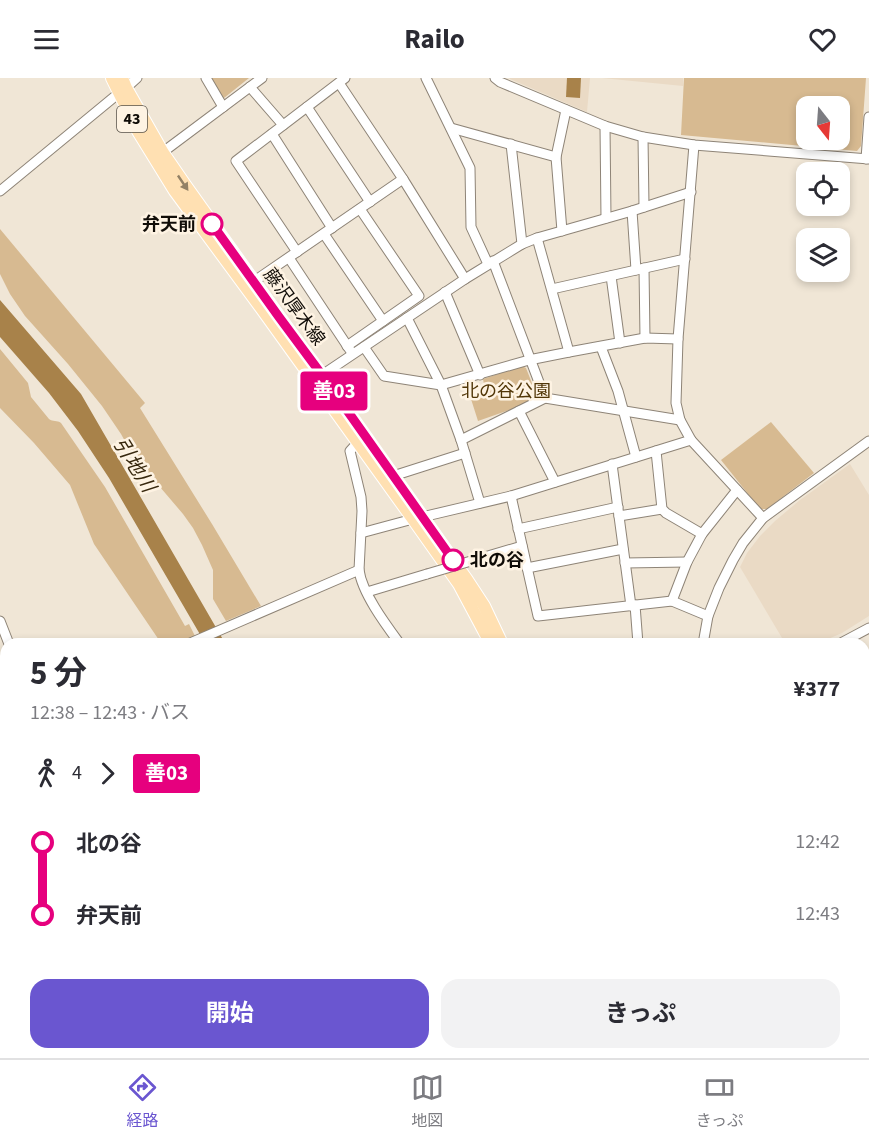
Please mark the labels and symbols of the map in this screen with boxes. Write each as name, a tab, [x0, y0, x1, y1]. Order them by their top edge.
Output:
north arrow	[796, 96, 850, 150]
road number: 43	[117, 106, 147, 132]
one-way arrow	[178, 174, 189, 191]
place label: 弁天前	[142, 212, 196, 237]
marker: 弁天前	[201, 213, 223, 235]
street label: 藤沢厚木線	[257, 263, 331, 351]
line badge: 善03	[300, 372, 368, 410]
park label: 北の谷公園	[461, 379, 551, 404]
water label: 引地川	[106, 432, 163, 500]
place label: 北の谷	[470, 548, 524, 573]
marker: 北の谷	[442, 549, 464, 571]

